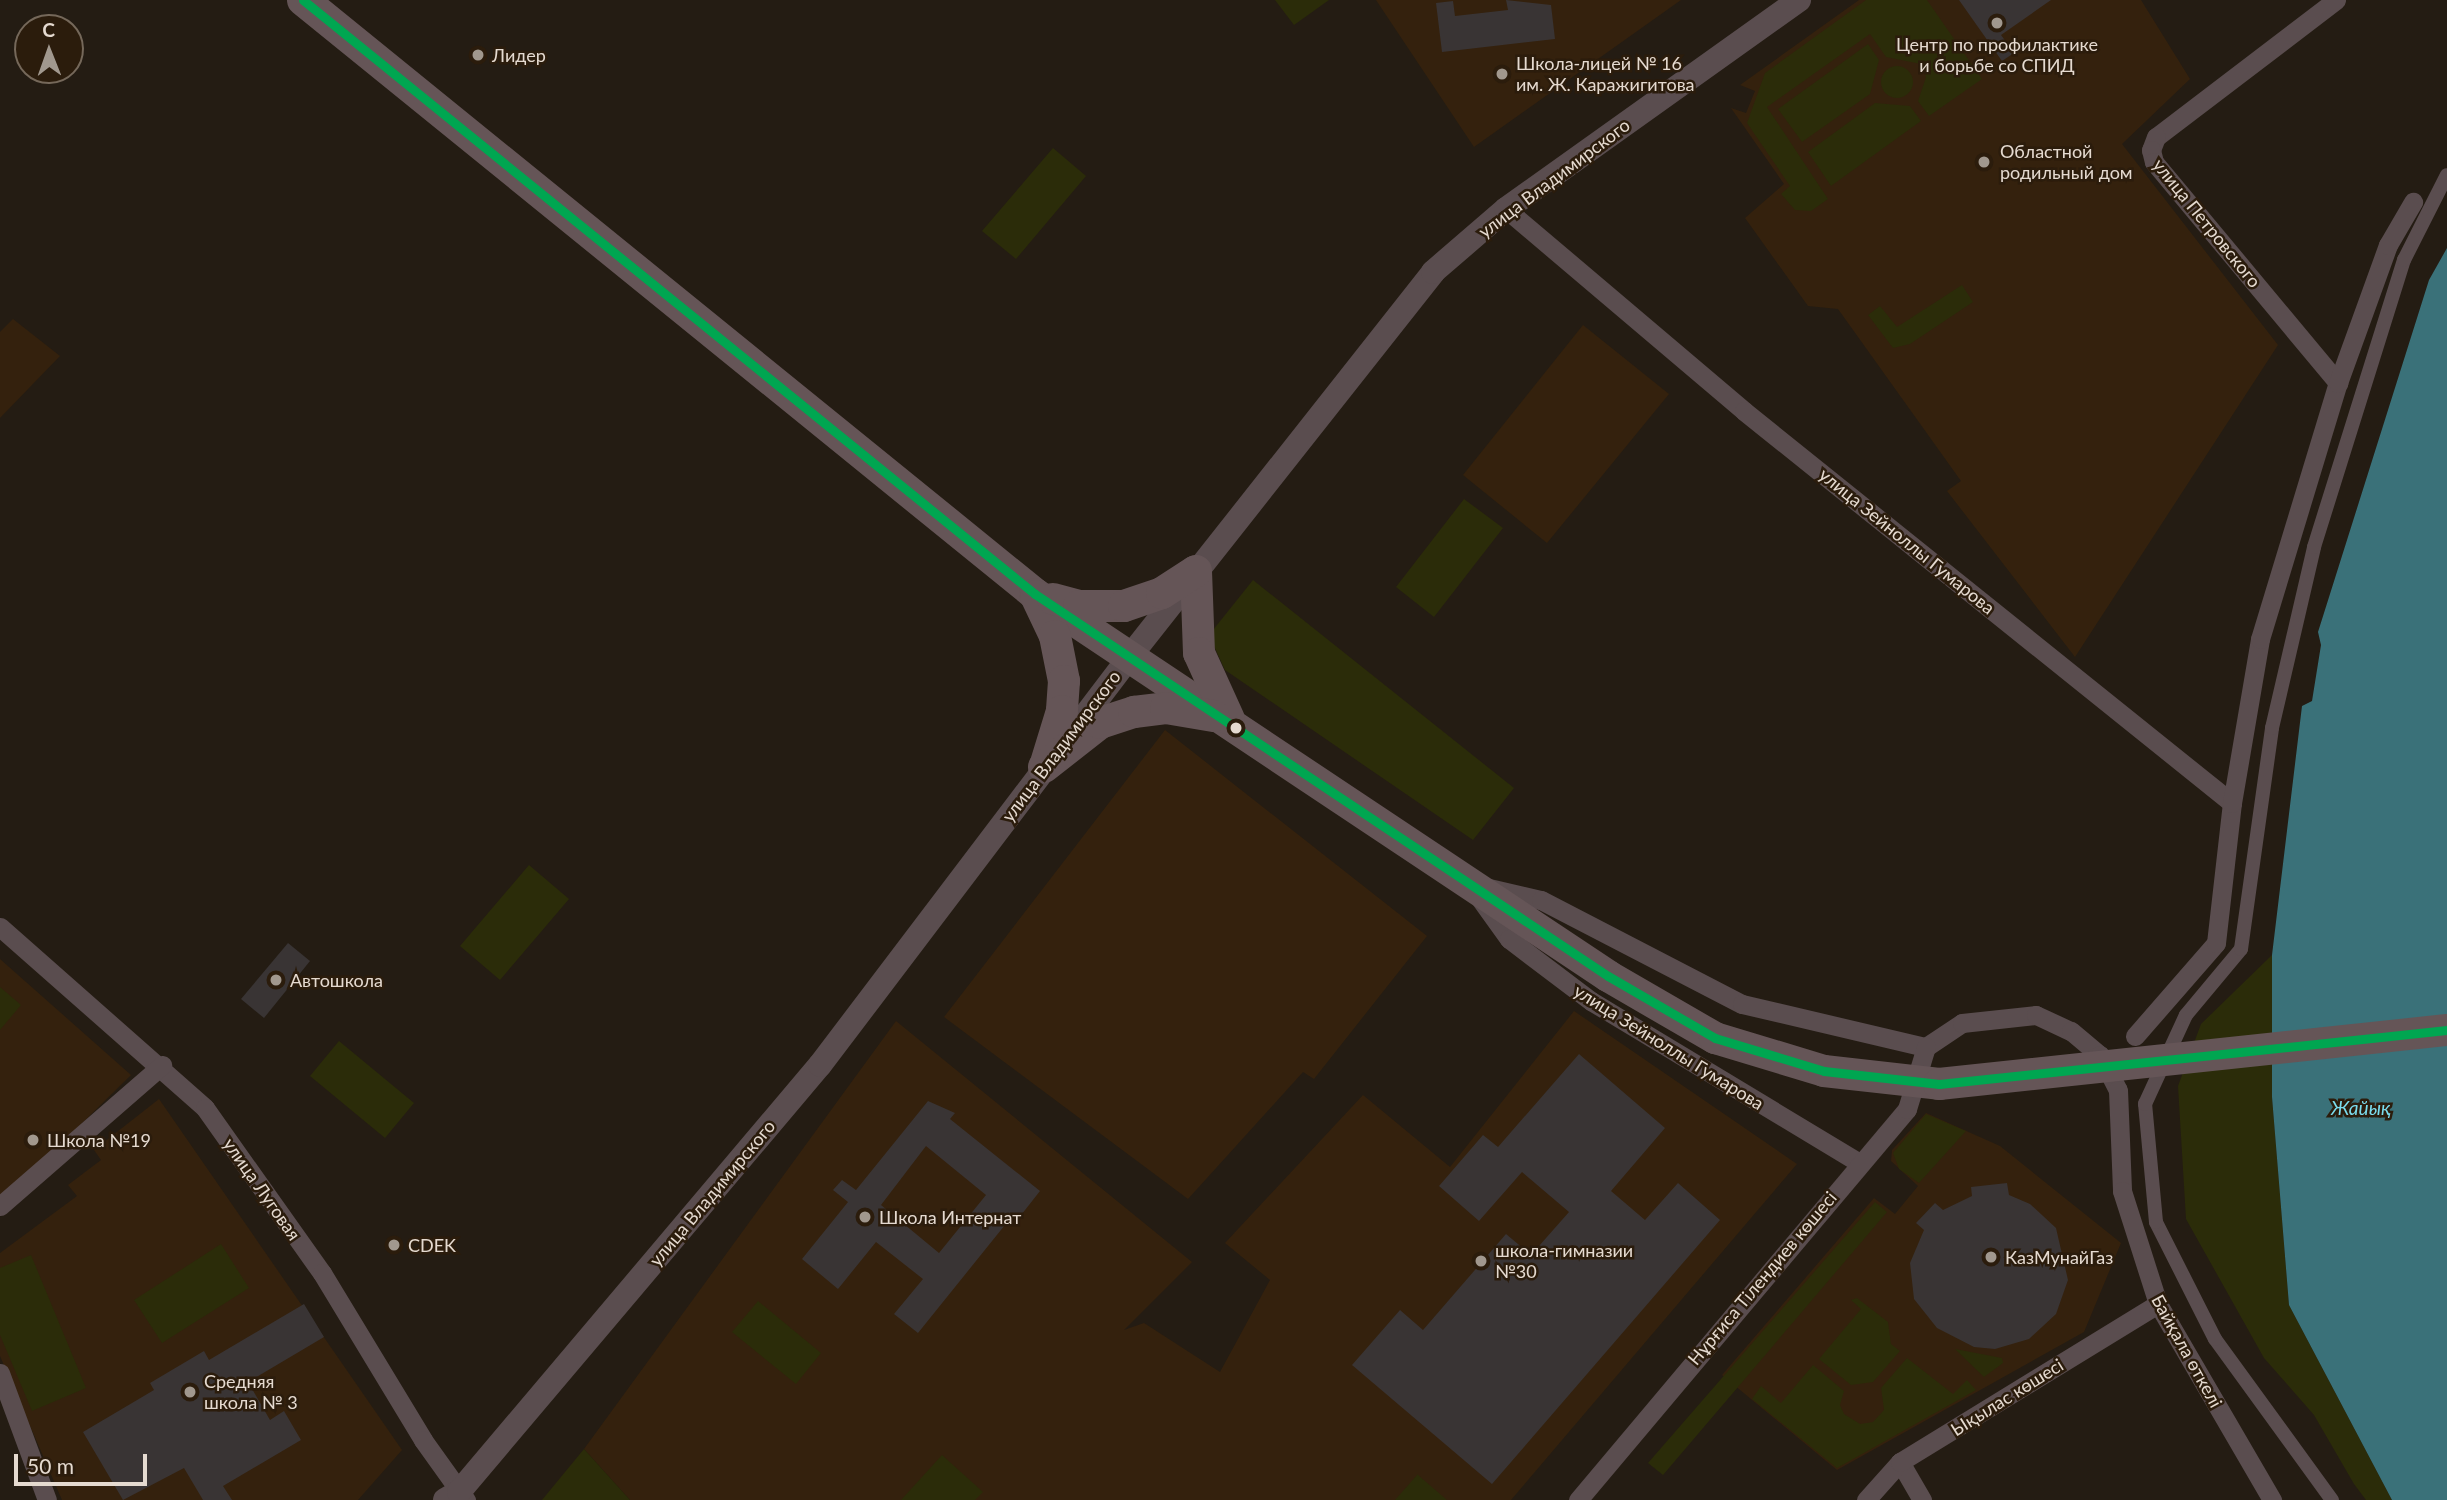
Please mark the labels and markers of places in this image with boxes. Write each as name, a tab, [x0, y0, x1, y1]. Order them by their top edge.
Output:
marker: Центр по профилактике и борьбе со СПИД	[1989, 15, 2005, 31]
place label: Центр по профилактике и борьбе со СПИД	[1896, 34, 2098, 76]
place label: Лидер	[492, 44, 546, 66]
marker: Лидер	[470, 47, 486, 63]
place label: Школа-лицей № 16 им. Ж. Каражигитова	[1516, 53, 1695, 96]
marker: Школа-лицей № 16 им. Ж. Каражигитова	[1494, 66, 1510, 82]
place label: Областной родильный дом	[2000, 141, 2133, 184]
marker: Областной родильный дом	[1974, 152, 1994, 172]
unlabelled marker	[1229, 721, 1243, 735]
place label: Автошкола	[290, 969, 383, 991]
marker: Автошкола	[268, 972, 284, 988]
place label: Школа №19	[47, 1129, 151, 1151]
marker: Школа №19	[25, 1132, 41, 1148]
place label: Школа Интернат	[879, 1206, 1021, 1228]
marker: Школа Интернат	[857, 1209, 873, 1225]
place label: CDEK	[408, 1234, 456, 1256]
marker: CDEK	[386, 1237, 402, 1253]
place label: школа-гимназии №30	[1495, 1240, 1633, 1282]
place label: КазМунайГаз	[2005, 1246, 2113, 1268]
marker: КазМунайГаз	[1983, 1249, 1999, 1265]
marker: школа-гимназии №30	[1473, 1253, 1489, 1269]
place label: Средняя школа № 3	[204, 1371, 298, 1414]
marker: Средняя школа № 3	[182, 1384, 198, 1400]

